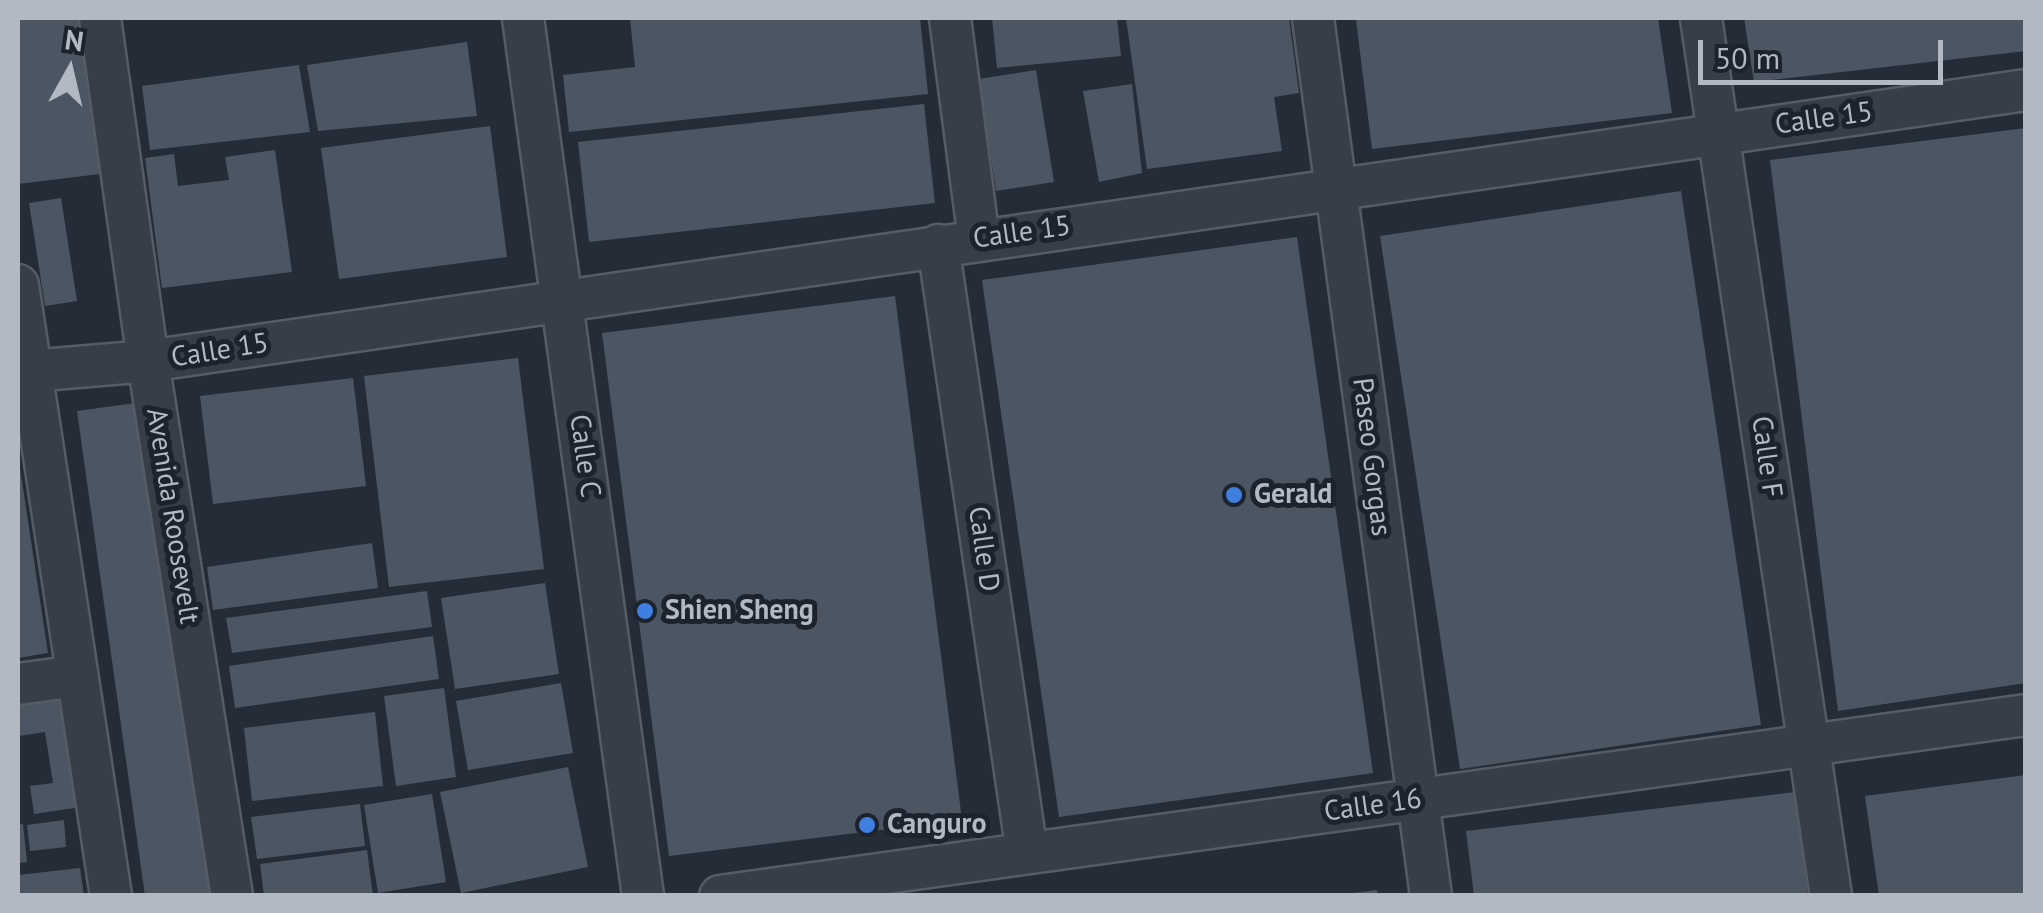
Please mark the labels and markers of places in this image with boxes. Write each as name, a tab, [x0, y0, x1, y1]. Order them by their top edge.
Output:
place label: Gerald	[1254, 478, 1332, 512]
marker: Gerald	[1223, 484, 1245, 506]
place label: Shien Sheng	[665, 594, 814, 628]
marker: Shien Sheng	[634, 600, 656, 622]
place label: Canguro	[887, 808, 986, 842]
marker: Canguro	[856, 814, 878, 836]

